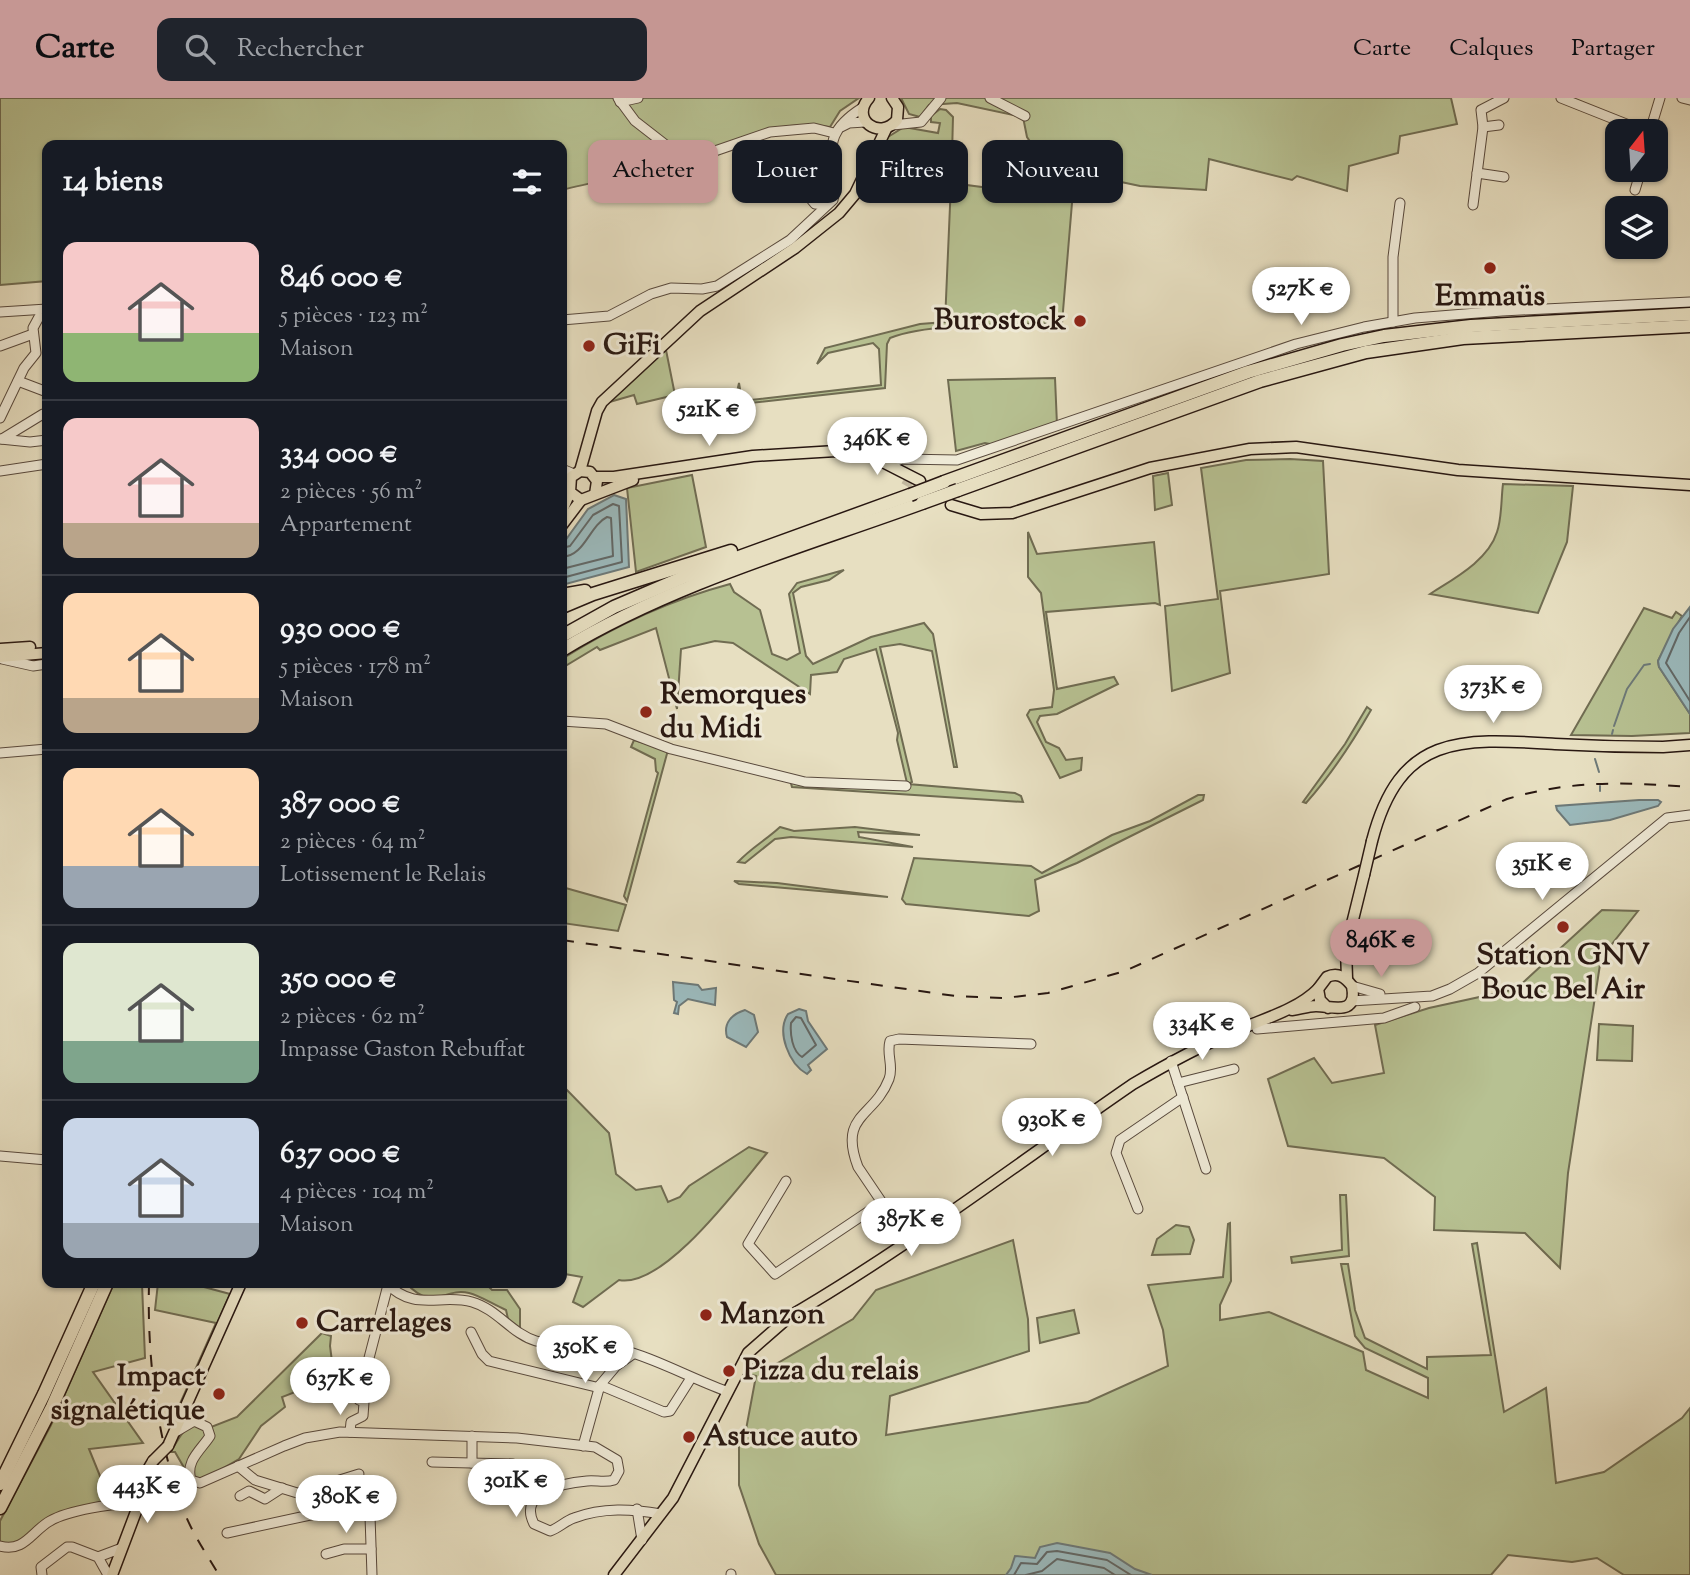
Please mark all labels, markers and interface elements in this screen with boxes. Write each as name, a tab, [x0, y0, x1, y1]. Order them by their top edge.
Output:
search box	[157, 18, 647, 81]
text: Carte	[35, 25, 115, 73]
icon: search	[181, 30, 219, 68]
text: Rechercher	[237, 31, 364, 68]
text: Carte	[1353, 32, 1411, 66]
text: Calques	[1449, 32, 1533, 66]
text: Partager	[1571, 32, 1655, 66]
north arrow	[1605, 119, 1668, 182]
map controls	[1605, 119, 1668, 259]
chip: Acheter	[588, 140, 718, 203]
chip: Louer	[732, 140, 842, 203]
chip: Filtres	[856, 140, 968, 203]
chip: Nouveau	[982, 140, 1123, 203]
text: 14 biens	[63, 161, 163, 204]
icon: filters	[508, 163, 546, 201]
button: layers	[1605, 196, 1668, 259]
text: 846 000 €	[280, 257, 403, 300]
marker: Emmaüs	[1482, 260, 1498, 276]
pin: 527K €	[1244, 268, 1358, 327]
icon: home	[119, 270, 203, 354]
text: 527K €	[1268, 273, 1334, 306]
place label: Emmaüs	[1435, 276, 1545, 319]
text: 5 pièces · 123 m²	[280, 300, 428, 333]
place label: Burostock	[934, 300, 1067, 343]
marker: Burostock	[1072, 313, 1088, 329]
place label: GiFi	[603, 325, 661, 368]
text: Maison	[280, 333, 354, 366]
marker: GiFi	[581, 338, 597, 354]
pin: 521K €	[652, 388, 766, 448]
text: 521K €	[678, 394, 740, 427]
pin: 346K €	[820, 418, 934, 477]
text: 346K €	[843, 423, 911, 456]
text: 334 000 €	[280, 433, 398, 476]
icon: home	[119, 446, 203, 530]
text: 2 pièces · 56 m²	[280, 476, 422, 509]
text: Appartement	[280, 509, 412, 542]
text: 930 000 €	[280, 608, 401, 651]
icon: home	[119, 621, 203, 705]
text: 5 pièces · 178 m²	[280, 651, 431, 684]
pin: 373K €	[1436, 666, 1550, 725]
text: 373K €	[1460, 671, 1526, 704]
place label: Remorques du Midi	[660, 674, 807, 751]
text: Maison	[280, 684, 354, 717]
marker: Remorques du Midi	[638, 704, 654, 720]
text: 387 000 €	[280, 783, 401, 826]
icon: home	[119, 796, 203, 880]
text: 2 pièces · 64 m²	[280, 826, 426, 859]
pin: 351K €	[1485, 842, 1599, 902]
text: 351K €	[1512, 848, 1572, 881]
text: Lotissement le Relais	[280, 859, 486, 892]
marker: Station GNV Bouc Bel Air	[1555, 919, 1571, 935]
pin: 846K €	[1324, 920, 1438, 979]
text: 846K €	[1346, 925, 1416, 958]
place label: Station GNV Bouc Bel Air	[1476, 935, 1651, 1012]
text: 350 000 €	[280, 958, 397, 1001]
icon: home	[119, 971, 203, 1055]
text: 2 pièces · 62 m²	[280, 1001, 425, 1034]
pin: 334K €	[1145, 1002, 1259, 1062]
text: 334K €	[1169, 1008, 1235, 1041]
text: Impasse Gaston Rebuffat	[280, 1034, 525, 1067]
pin: 930K €	[995, 1098, 1109, 1158]
text: 930K €	[1018, 1104, 1086, 1137]
text: 637 000 €	[280, 1133, 401, 1176]
icon: home	[119, 1146, 203, 1230]
text: 4 pièces · 104 m²	[280, 1176, 434, 1209]
pin: 387K €	[854, 1198, 968, 1258]
text: 387K €	[877, 1204, 945, 1237]
text: Maison	[280, 1209, 354, 1242]
place label: Manzon	[720, 1294, 825, 1337]
place label: Carrelages	[316, 1302, 452, 1345]
marker: Manzon	[698, 1307, 714, 1323]
marker: Carrelages	[294, 1315, 310, 1331]
pin: 350K €	[528, 1326, 642, 1385]
text: 350K €	[553, 1331, 618, 1364]
place label: Pizza du relais	[743, 1350, 919, 1393]
place label: Impact signalétique	[50, 1356, 206, 1433]
pin: 637K €	[283, 1358, 397, 1417]
text: 637K €	[306, 1363, 374, 1396]
marker: Pizza du relais	[721, 1363, 737, 1379]
marker: Impact signalétique	[211, 1386, 227, 1402]
place label: Astuce auto	[703, 1416, 858, 1459]
marker: Astuce auto	[681, 1429, 697, 1445]
pin: 301K €	[459, 1460, 573, 1519]
text: 301K €	[484, 1465, 548, 1498]
pin: 443K €	[90, 1466, 204, 1525]
text: 443K €	[113, 1471, 181, 1504]
pin: 380K €	[289, 1476, 403, 1535]
text: 380K €	[312, 1481, 380, 1514]

